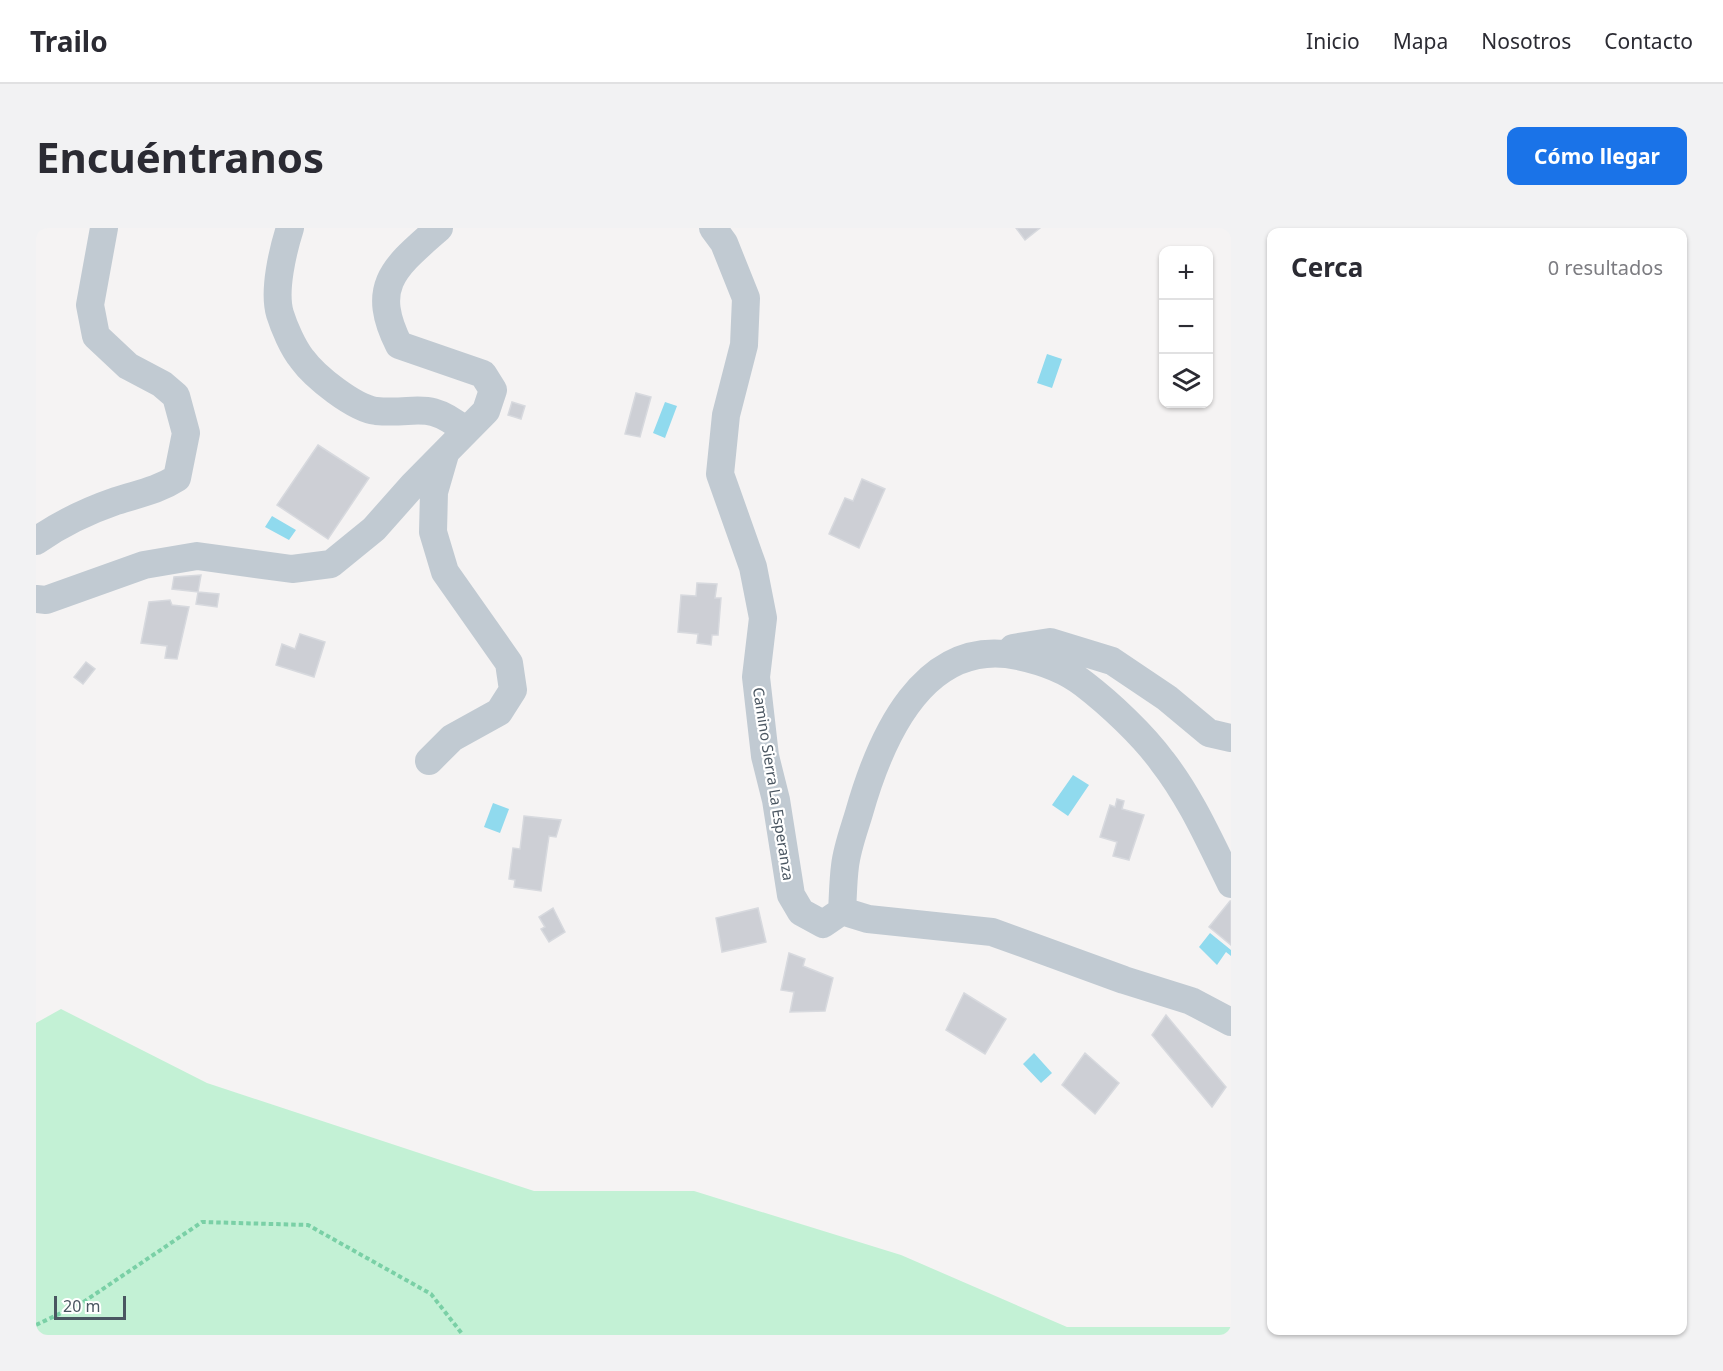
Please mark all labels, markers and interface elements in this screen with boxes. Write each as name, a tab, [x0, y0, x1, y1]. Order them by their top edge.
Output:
text: Trailo	[30, 22, 108, 60]
text: Inicio	[1306, 27, 1360, 55]
text: Mapa	[1393, 27, 1448, 55]
text: Nosotros	[1481, 27, 1571, 55]
text: Contacto	[1604, 27, 1693, 55]
button: Cómo llegar	[1507, 127, 1687, 185]
text: Encuéntranos	[36, 128, 324, 185]
map controls	[1159, 246, 1213, 408]
button: +	[1159, 246, 1213, 300]
text: Cerca	[1291, 249, 1363, 285]
text: 0 resultados	[1548, 254, 1663, 281]
button: −	[1159, 300, 1213, 354]
button: layers	[1159, 354, 1213, 408]
street label: Camino Sierra La Esperanza	[749, 686, 799, 882]
scale bar	[54, 1293, 126, 1320]
text: 20 m	[63, 1295, 100, 1317]

